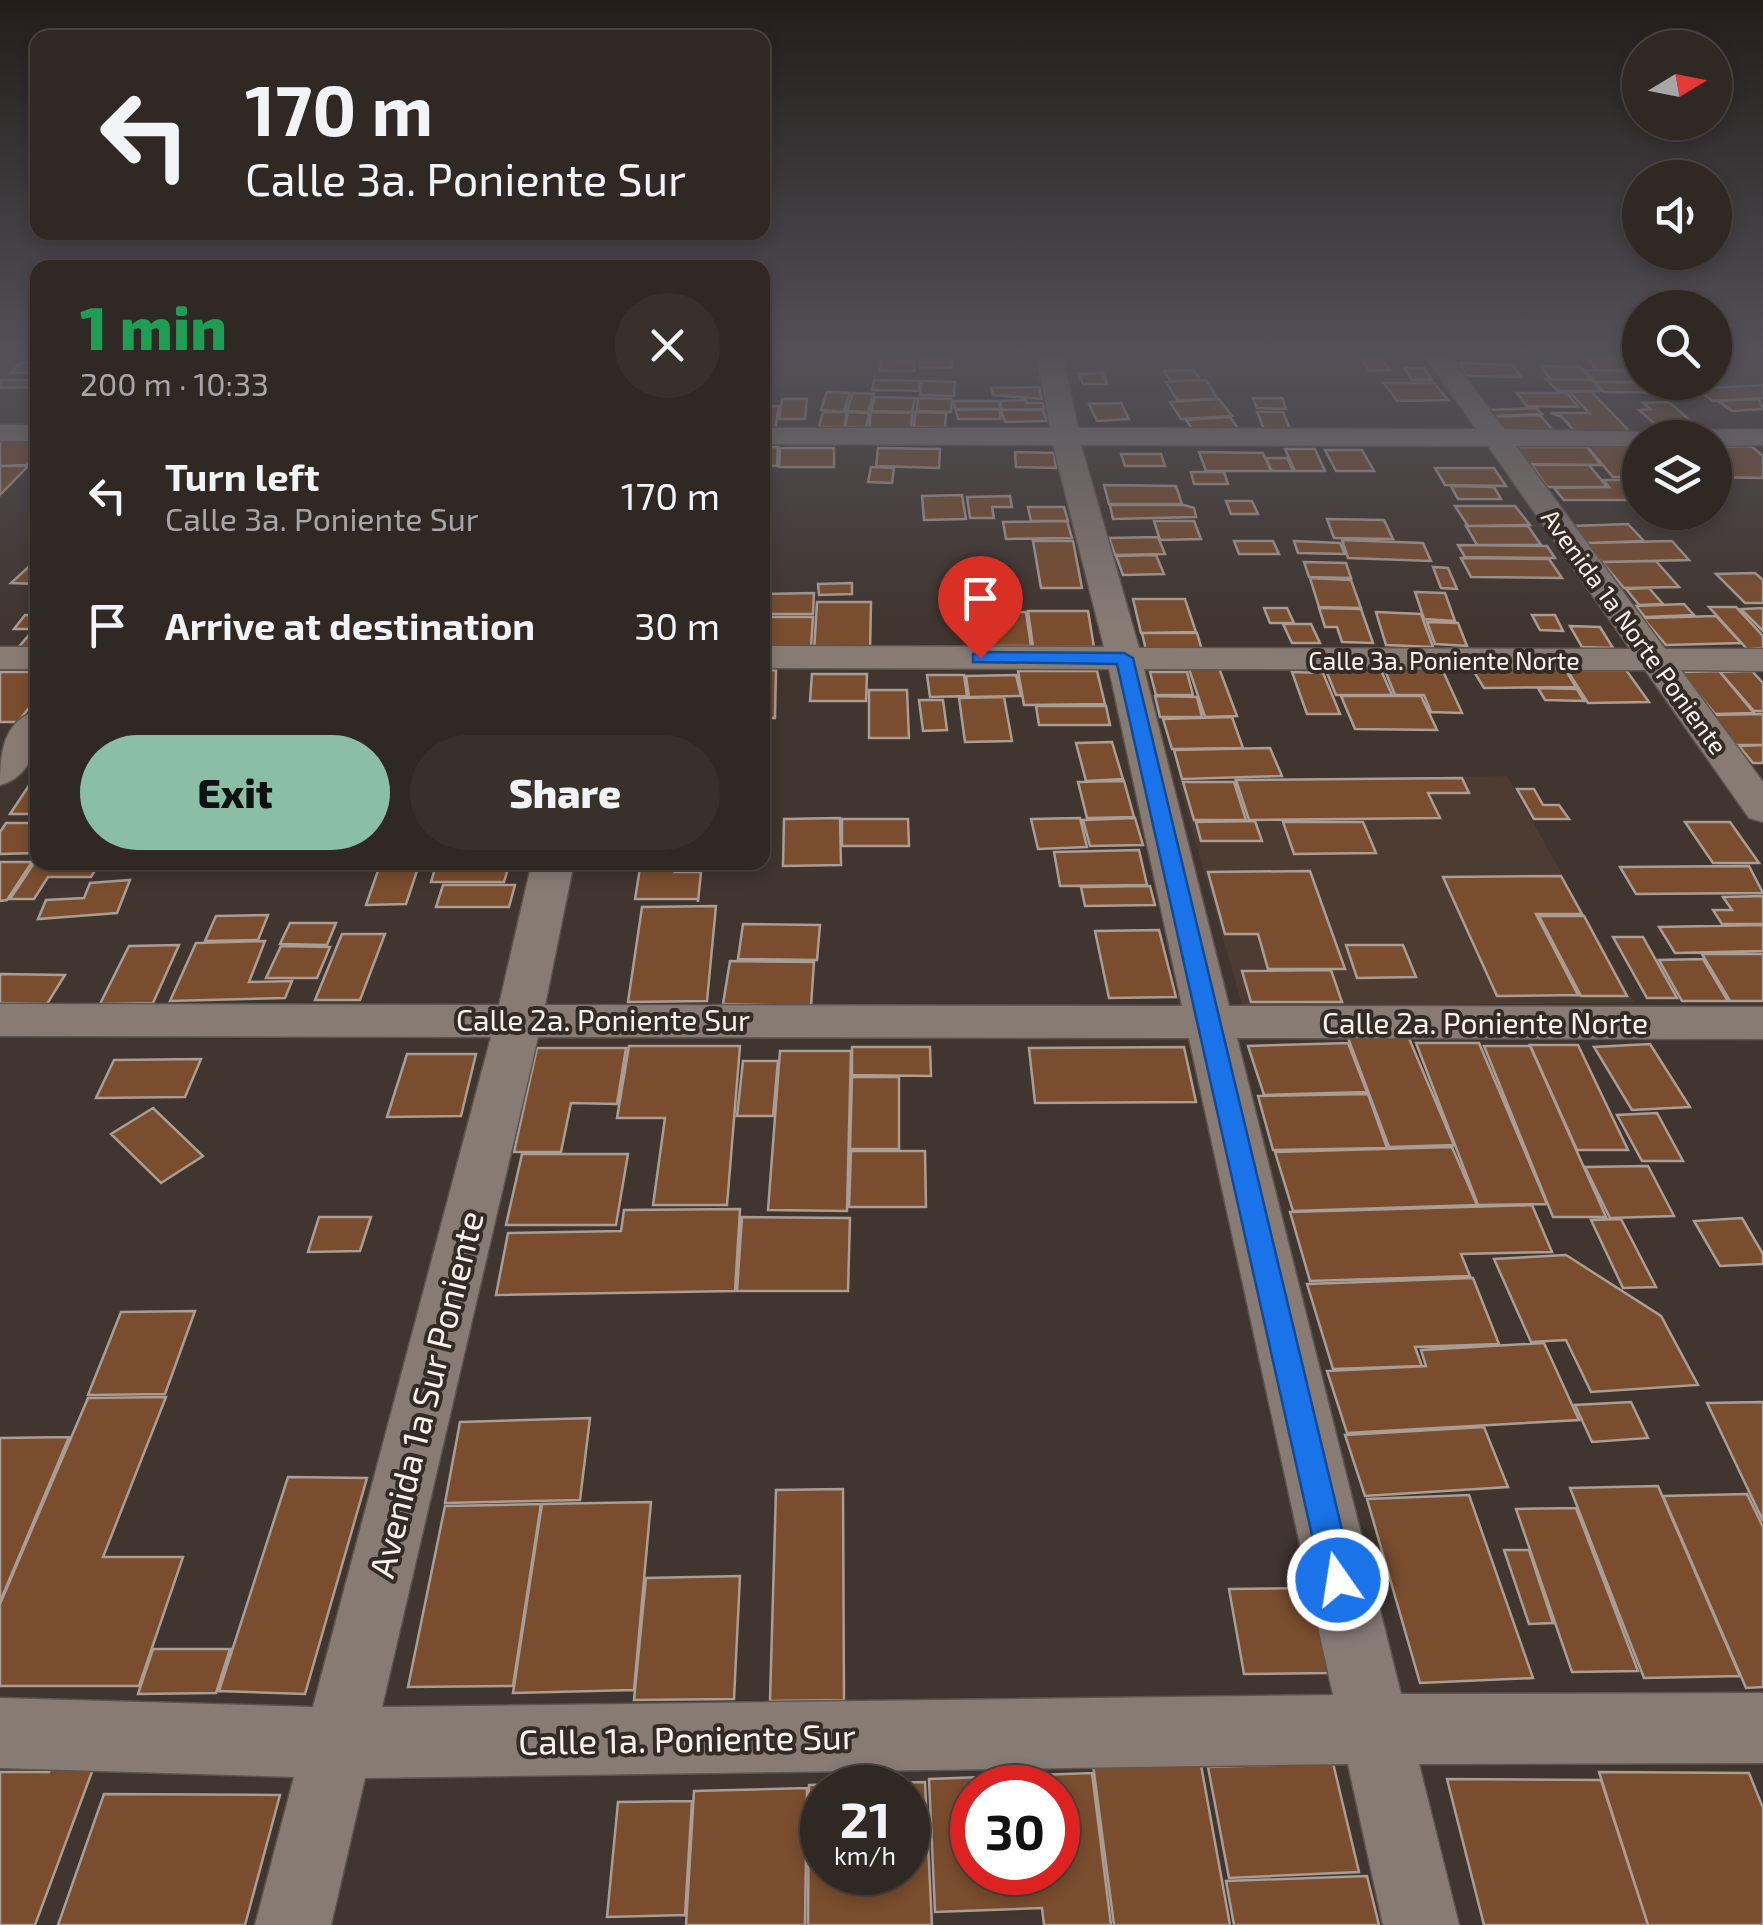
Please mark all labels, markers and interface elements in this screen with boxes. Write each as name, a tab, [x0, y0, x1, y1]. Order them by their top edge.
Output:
north arrow	[1622, 30, 1732, 140]
map controls	[1622, 30, 1732, 530]
text: 170 m	[245, 66, 433, 150]
icon: left	[80, 70, 210, 200]
text: Calle 3a. Poniente Sur	[245, 151, 686, 205]
button: sound	[1622, 160, 1732, 270]
text: 1 min	[80, 290, 227, 362]
button: search	[1622, 290, 1732, 400]
button: close	[615, 293, 720, 398]
text: 200 m · 10:33	[80, 364, 269, 402]
button: layers	[1622, 420, 1732, 530]
text: Turn left	[165, 453, 320, 499]
icon: left	[80, 468, 135, 523]
text: 170 m	[621, 472, 720, 518]
text: Calle 3a. Poniente Sur	[165, 499, 479, 537]
street label: Avenida 1a Norte Poniente	[1536, 502, 1734, 760]
pin	[938, 556, 1023, 659]
icon: arrive	[953, 571, 1008, 626]
icon: arrive	[80, 598, 135, 653]
text: Arrive at destination	[165, 602, 535, 648]
text: 30 m	[634, 602, 720, 648]
street label: Calle 3a. Poniente Norte	[1308, 645, 1580, 675]
button: Exit	[80, 735, 390, 850]
button: Share	[410, 735, 720, 850]
street label: Calle 2a. Poniente Sur	[456, 1001, 750, 1037]
street label: Calle 2a. Poniente Norte	[1322, 1004, 1648, 1040]
street label: Avenida 1a Sur Poniente	[359, 1206, 491, 1582]
position arrow	[1286, 1528, 1390, 1632]
street label: Calle 1a. Poniente Sur	[518, 1714, 856, 1762]
speed limit sign: 30	[950, 1765, 1080, 1895]
text: 21	[840, 1788, 890, 1848]
text: km/h	[834, 1840, 896, 1870]

